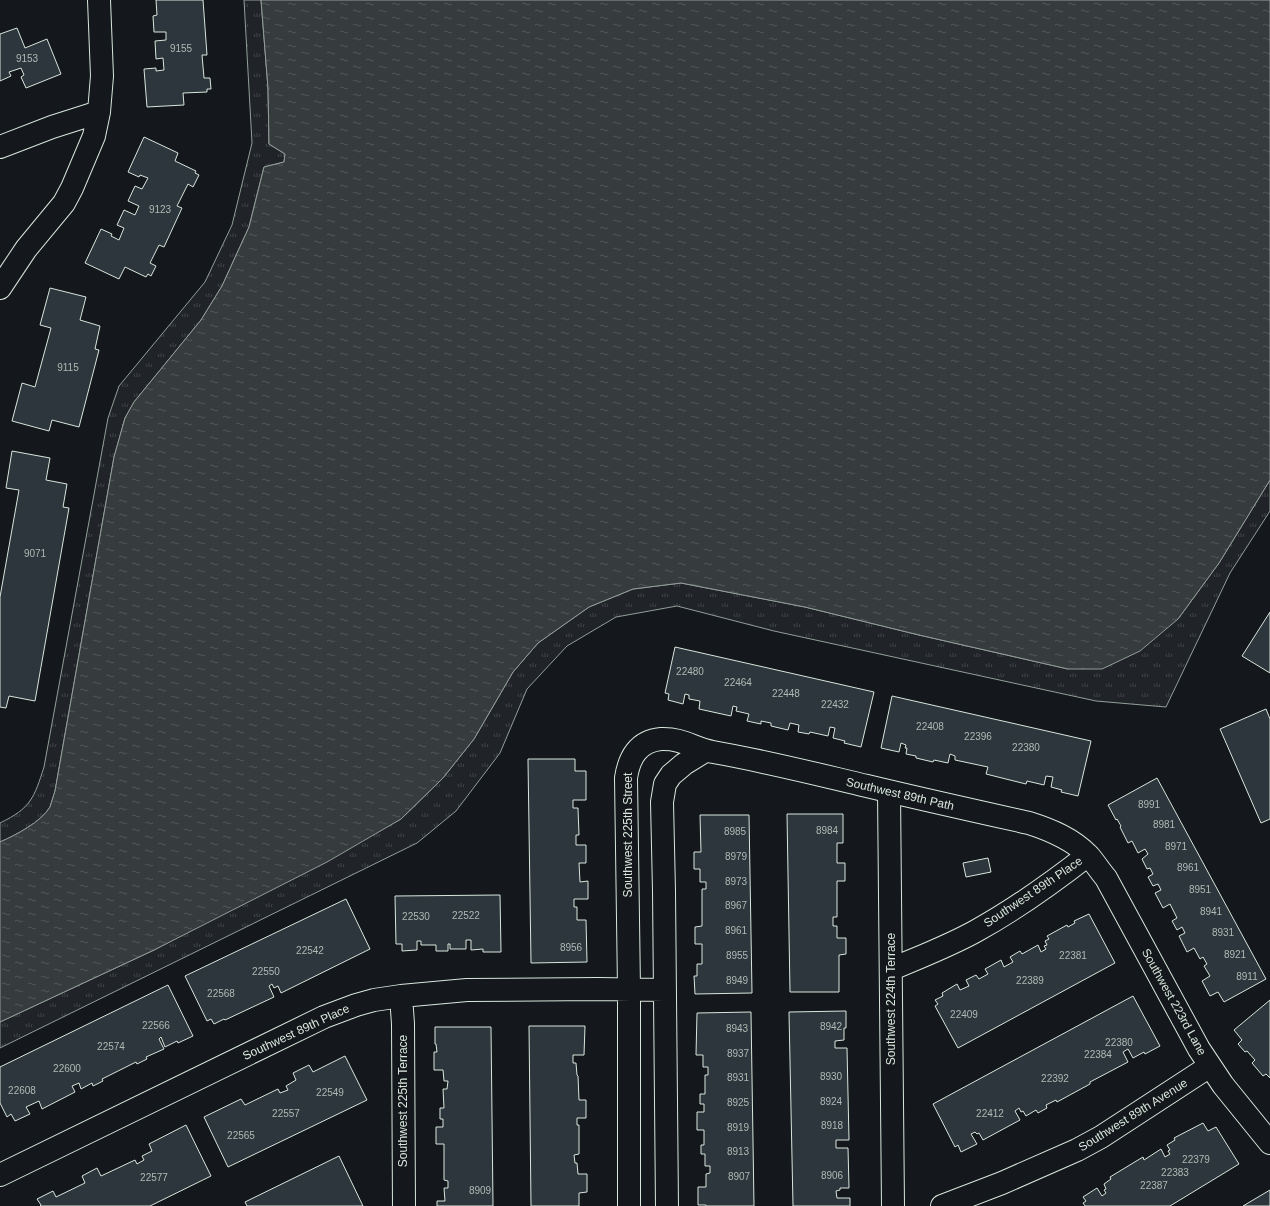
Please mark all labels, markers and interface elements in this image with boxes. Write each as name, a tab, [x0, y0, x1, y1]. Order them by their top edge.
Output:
house number: 9155	[170, 43, 193, 54]
house number: 9153	[16, 53, 39, 64]
house number: 9123	[149, 204, 172, 215]
house number: 9115	[57, 362, 79, 373]
house number: 9071	[24, 548, 47, 559]
house number: 22480	[676, 666, 704, 677]
house number: 22464	[724, 677, 752, 688]
house number: 22448	[772, 688, 800, 699]
house number: 22432	[821, 699, 849, 710]
house number: 22408	[916, 721, 944, 732]
house number: 22396	[964, 731, 992, 742]
house number: 22380	[1012, 742, 1040, 753]
street label: Southwest 225th Street	[621, 772, 635, 897]
street label: Southwest 89th Path	[844, 775, 956, 813]
house number: 8991	[1138, 799, 1161, 810]
house number: 8981	[1153, 819, 1176, 830]
house number: 8984	[816, 825, 839, 836]
house number: 8985	[724, 826, 747, 837]
house number: 8971	[1165, 841, 1188, 852]
house number: 8979	[725, 851, 748, 862]
street label: Southwest 89th Place	[981, 854, 1085, 930]
house number: 8961	[1177, 862, 1200, 873]
house number: 8973	[725, 876, 748, 887]
house number: 8951	[1189, 884, 1212, 895]
house number: 8967	[725, 900, 748, 911]
house number: 8941	[1200, 906, 1223, 917]
house number: 22522	[452, 910, 480, 921]
house number: 22530	[402, 911, 430, 922]
house number: 8961	[725, 925, 748, 936]
house number: 8931	[1212, 927, 1235, 938]
street label: Southwest 224th Terrace	[884, 932, 898, 1065]
house number: 8956	[560, 942, 583, 953]
house number: 22542	[296, 945, 324, 956]
street label: Southwest 223rd Lane	[1139, 946, 1209, 1058]
house number: 8921	[1224, 949, 1247, 960]
house number: 8955	[726, 950, 749, 961]
house number: 22381	[1059, 950, 1087, 961]
house number: 22550	[252, 966, 280, 977]
house number: 8911	[1236, 971, 1258, 982]
house number: 8949	[726, 975, 749, 986]
house number: 22389	[1016, 975, 1044, 986]
house number: 22568	[207, 988, 235, 999]
street label: Southwest 89th Place	[240, 1001, 352, 1063]
house number: 22409	[950, 1009, 978, 1020]
house number: 22566	[142, 1020, 170, 1031]
house number: 8942	[820, 1021, 843, 1032]
house number: 8943	[726, 1023, 749, 1034]
street label: Southwest 225th Terrace	[396, 1034, 410, 1167]
house number: 22380	[1105, 1037, 1133, 1048]
house number: 22574	[97, 1041, 125, 1052]
house number: 8937	[727, 1048, 750, 1059]
house number: 22384	[1084, 1049, 1112, 1060]
house number: 22600	[53, 1063, 81, 1074]
house number: 8930	[820, 1071, 843, 1082]
house number: 8931	[727, 1072, 750, 1083]
house number: 22392	[1041, 1073, 1069, 1084]
street label: Southwest 89th Avenue	[1076, 1076, 1190, 1154]
house number: 22608	[8, 1085, 36, 1096]
house number: 22549	[316, 1087, 344, 1098]
house number: 8924	[820, 1096, 843, 1107]
house number: 8925	[727, 1097, 750, 1108]
house number: 22557	[272, 1108, 300, 1119]
house number: 22412	[976, 1108, 1004, 1119]
house number: 8918	[821, 1120, 844, 1131]
house number: 8919	[727, 1122, 750, 1133]
house number: 22565	[227, 1130, 255, 1141]
house number: 8913	[727, 1146, 750, 1157]
house number: 22379	[1182, 1154, 1210, 1165]
house number: 22383	[1161, 1167, 1189, 1178]
house number: 8906	[821, 1170, 844, 1181]
house number: 8907	[728, 1171, 751, 1182]
house number: 22577	[140, 1172, 168, 1183]
house number: 22387	[1140, 1180, 1168, 1191]
house number: 8909	[469, 1185, 492, 1196]

